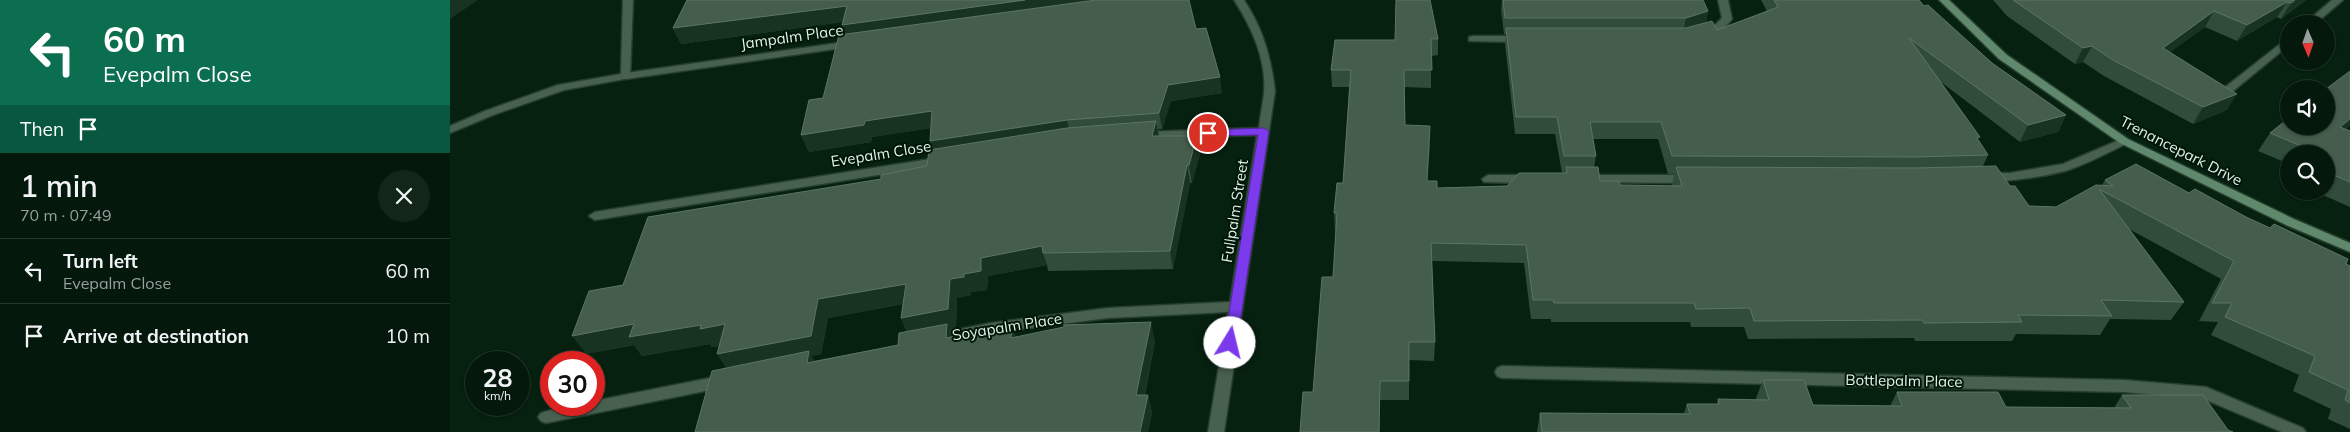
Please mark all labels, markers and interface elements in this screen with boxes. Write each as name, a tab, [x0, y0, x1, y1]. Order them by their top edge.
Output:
north arrow	[2280, 15, 2335, 70]
map controls	[2280, 15, 2335, 200]
text: 60 m	[103, 17, 186, 61]
icon: left	[20, 20, 85, 85]
street label: Jampalm Place	[739, 20, 845, 53]
text: Evepalm Close	[103, 60, 252, 88]
button: sound	[2280, 80, 2335, 135]
street label: Trenancepark Drive	[2117, 111, 2246, 190]
pin	[1187, 112, 1229, 154]
icon: arrive	[74, 115, 102, 143]
text: Then	[20, 117, 64, 141]
icon: arrive	[1194, 119, 1222, 147]
street label: Evepalm Close	[829, 136, 932, 171]
button: search	[2280, 145, 2335, 200]
street label: Fullpalm Street	[1217, 158, 1252, 264]
text: 1 min	[20, 167, 98, 205]
button: close	[378, 170, 430, 222]
text: 70 m · 07:49	[20, 205, 112, 225]
text: Turn left	[63, 249, 138, 273]
icon: left	[20, 257, 48, 285]
text: 60 m	[386, 259, 430, 283]
text: Evepalm Close	[63, 273, 171, 293]
street label: Soyapalm Place	[951, 308, 1063, 345]
position arrow	[1203, 316, 1255, 368]
icon: arrive	[20, 322, 48, 350]
text: Arrive at destination	[63, 324, 249, 348]
text: 10 m	[386, 324, 430, 348]
speed limit sign: 30	[540, 351, 605, 416]
text: 28	[482, 362, 513, 393]
street label: Bottlepalm Place	[1845, 370, 1963, 391]
text: km/h	[484, 388, 511, 403]

